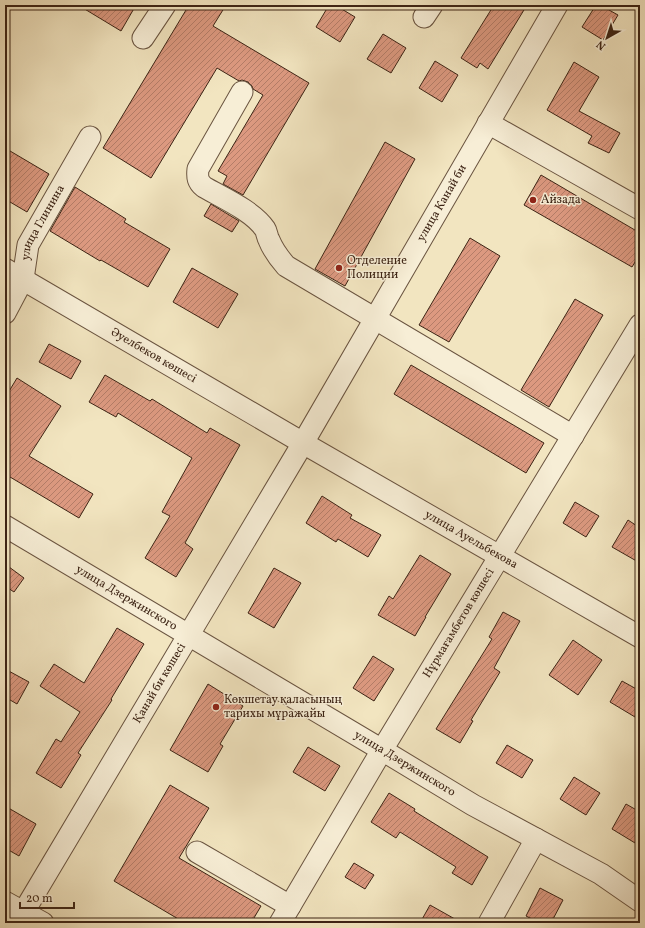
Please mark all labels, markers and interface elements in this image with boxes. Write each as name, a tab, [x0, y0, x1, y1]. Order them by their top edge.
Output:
north arrow	[587, 18, 627, 58]
text: N	[594, 36, 609, 53]
street label: улица Канай би	[413, 162, 471, 245]
street label: улица Глинина	[18, 182, 69, 262]
place label: Айзада	[541, 192, 581, 208]
marker: Айзада	[528, 195, 538, 205]
place label: Отделение Полиции	[347, 253, 407, 283]
marker: Отделение Полиции	[334, 263, 344, 273]
street label: Әуелбеков көшесі	[108, 324, 200, 387]
street label: улица Ауельбекова	[422, 507, 521, 573]
street label: улица Дзержинского	[72, 562, 180, 634]
street label: Нұрмағамбетов көшесі	[419, 565, 499, 681]
street label: Қанай би көшесі	[130, 640, 190, 727]
place label: Көкшетау қаласының тарихы мұражайы	[224, 692, 342, 722]
marker: Көкшетау қаласының тарихы мұражайы	[211, 702, 221, 712]
street label: улица Дзержинского	[351, 727, 458, 800]
scale bar	[20, 884, 74, 910]
text: 20 m	[26, 891, 53, 907]

